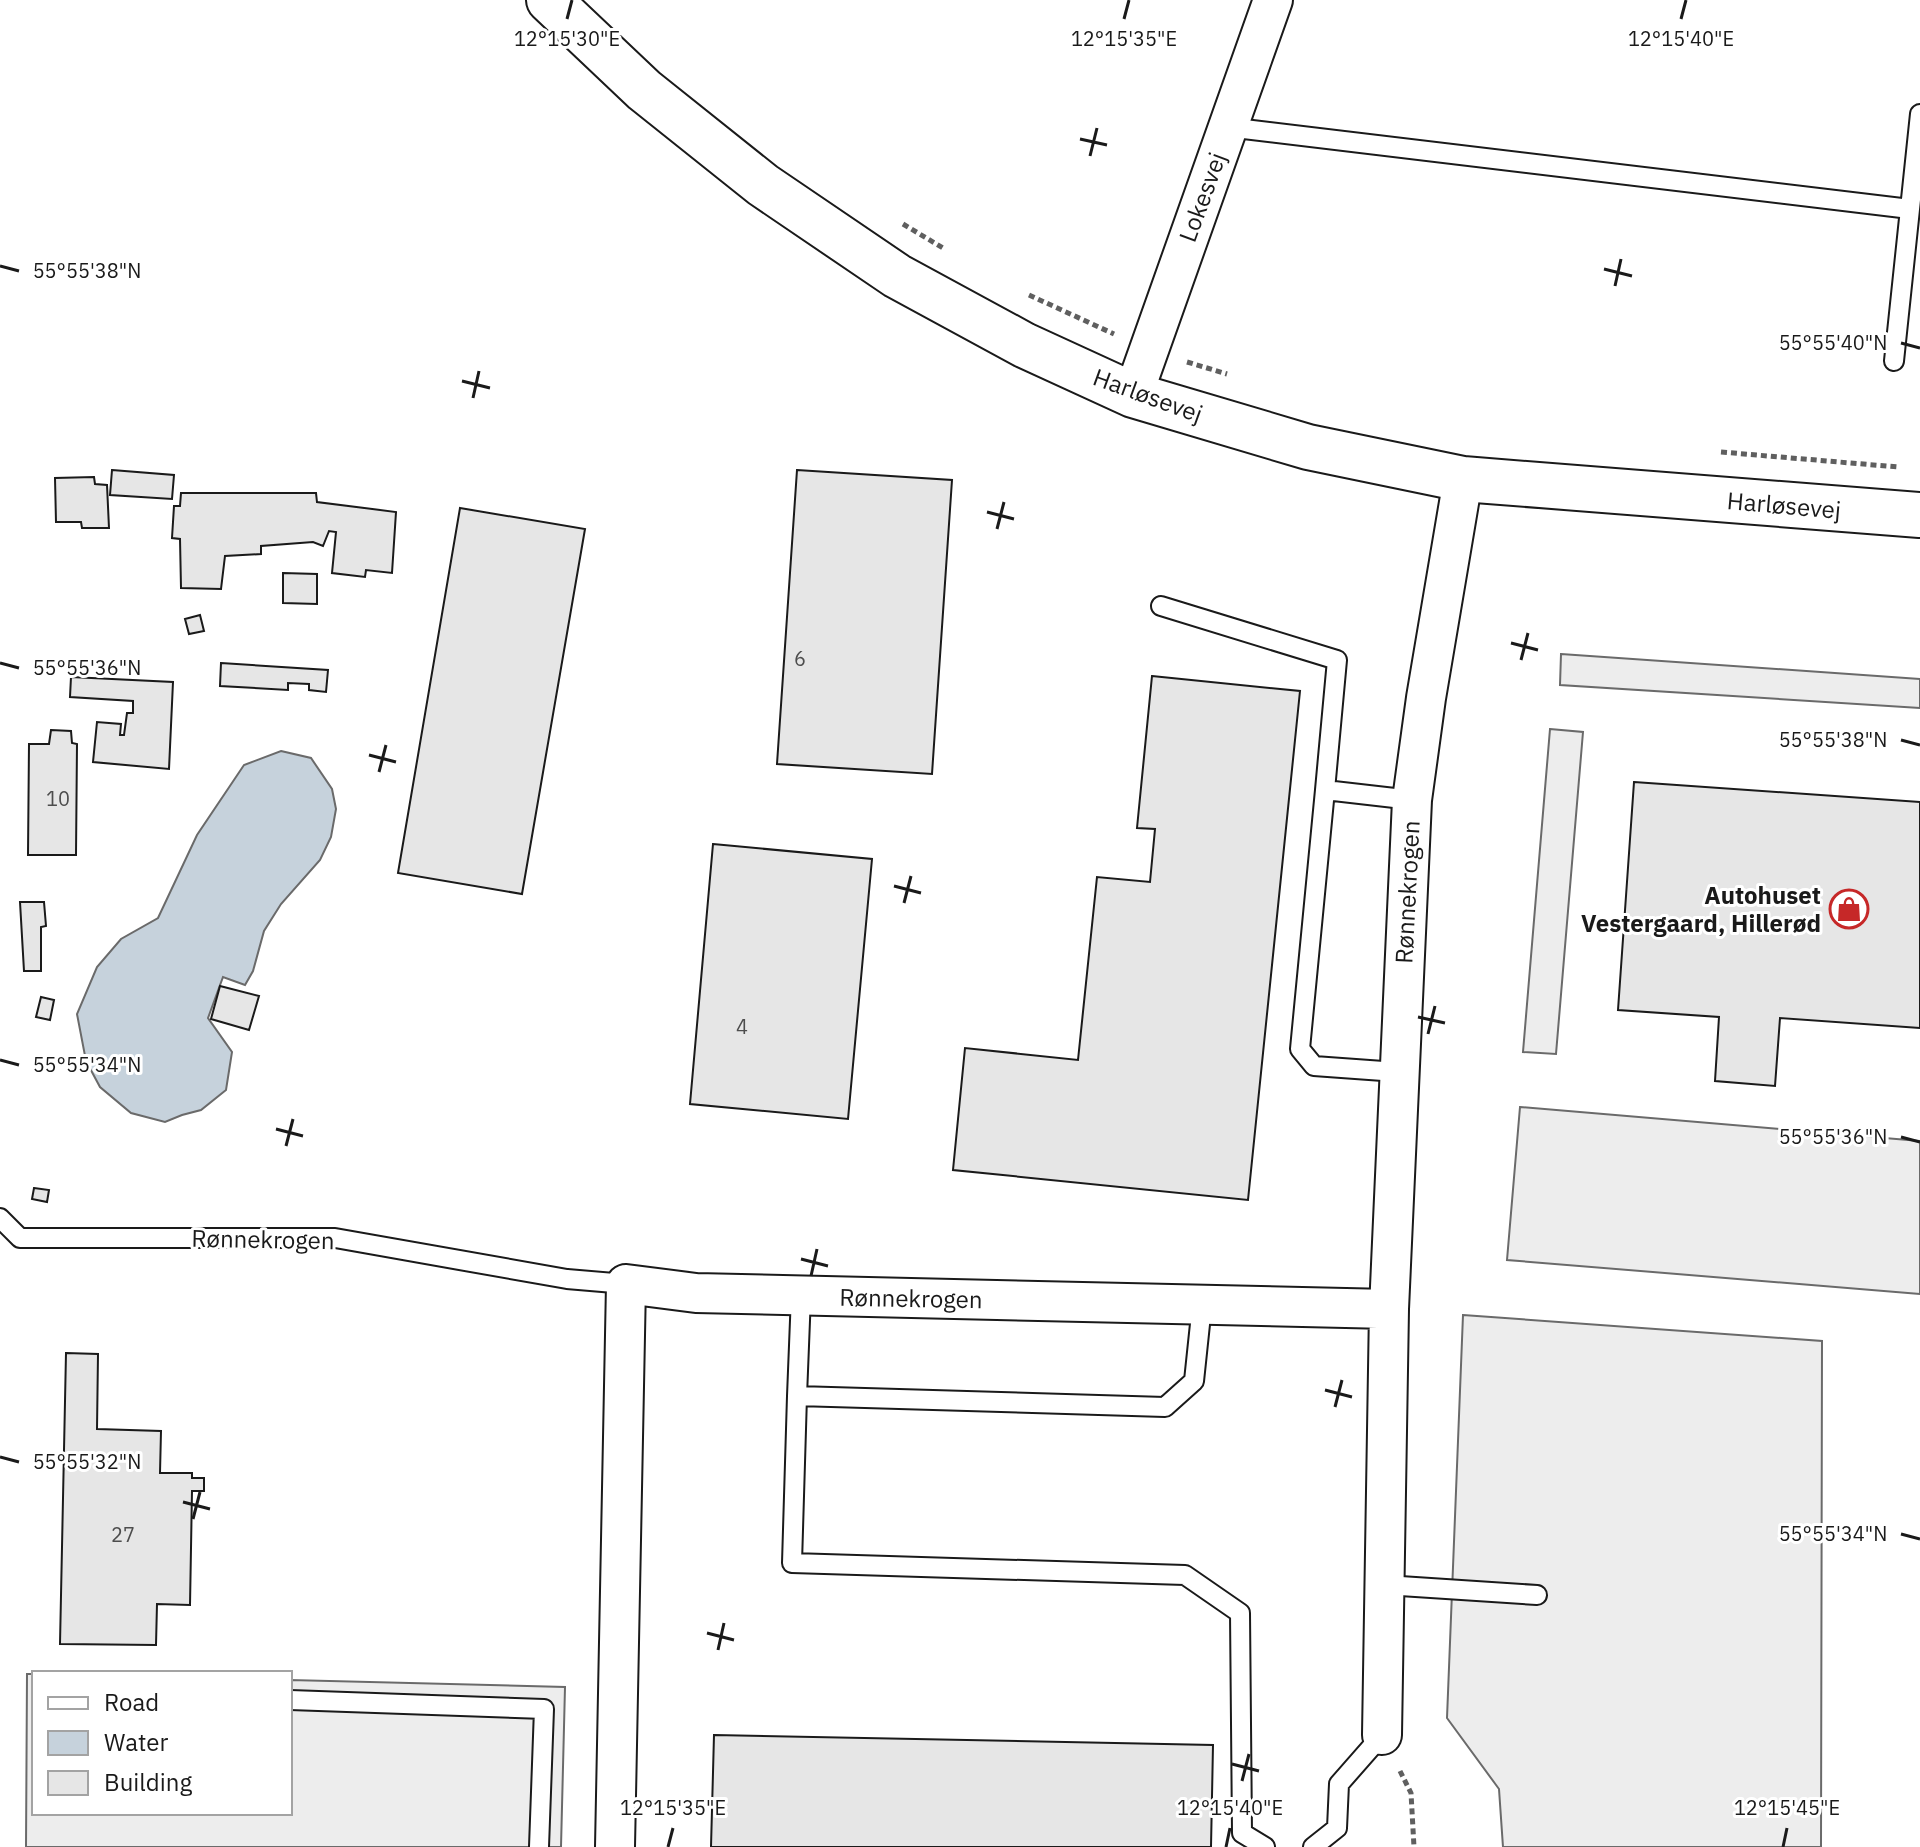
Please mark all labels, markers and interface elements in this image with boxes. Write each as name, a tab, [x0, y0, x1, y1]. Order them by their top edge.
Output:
text: 12°15'30"E	[514, 25, 620, 52]
text: 12°15'35"E	[1071, 25, 1177, 52]
text: 12°15'40"E	[1628, 25, 1734, 52]
street label: Lokesvej	[1171, 148, 1233, 246]
text: 55°55'38"N	[33, 257, 141, 284]
text: 55°55'40"N	[1779, 329, 1887, 356]
street label: Harløsevej	[1089, 360, 1207, 430]
street label: Harløsevej	[1726, 484, 1842, 526]
house number: 6	[794, 645, 806, 672]
text: 55°55'36"N	[33, 654, 141, 681]
text: 55°55'38"N	[1779, 726, 1887, 753]
house number: 10	[46, 785, 70, 812]
street label: Rønnekrogen	[1387, 820, 1427, 964]
place label: Autohuset Vestergaard, Hillerød	[1581, 879, 1821, 939]
shop icon: Autohuset Vestergaard, Hillerød	[1828, 888, 1870, 930]
house number: 4	[736, 1013, 748, 1040]
text: 55°55'34"N	[33, 1051, 141, 1078]
text: 55°55'36"N	[1779, 1123, 1887, 1150]
street label: Rønnekrogen	[191, 1222, 335, 1256]
street label: Rønnekrogen	[839, 1281, 983, 1315]
text: 55°55'32"N	[33, 1448, 141, 1475]
text: 55°55'34"N	[1779, 1520, 1887, 1547]
house number: 27	[111, 1521, 135, 1548]
legend	[32, 1671, 292, 1815]
text: Road	[104, 1686, 159, 1718]
text: Water	[104, 1726, 168, 1758]
text: Building	[104, 1766, 192, 1798]
text: 12°15'35"E	[620, 1794, 726, 1821]
text: 12°15'40"E	[1177, 1794, 1283, 1821]
text: 12°15'45"E	[1734, 1794, 1840, 1821]

